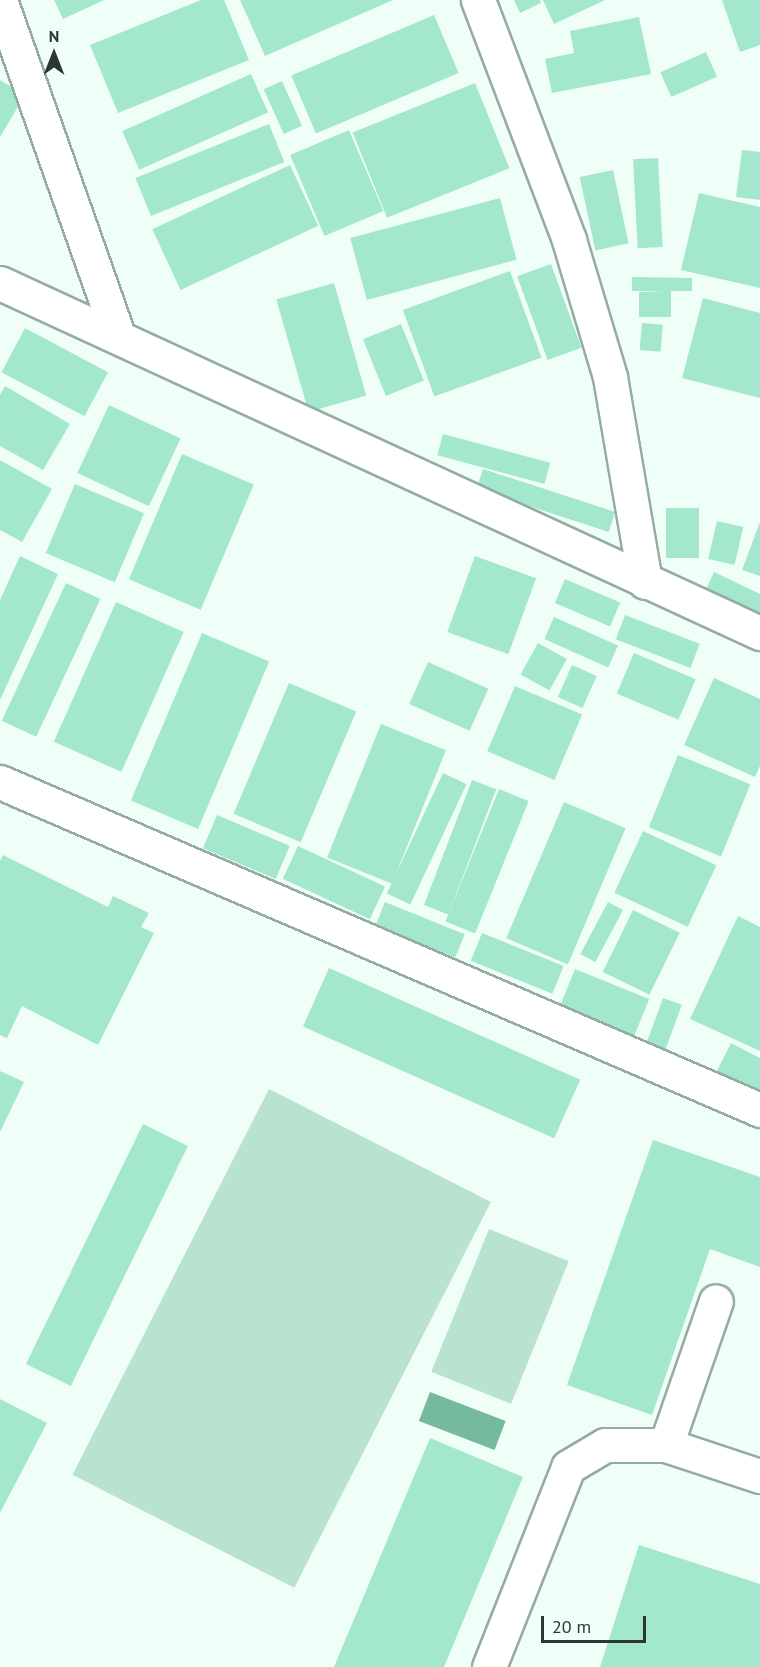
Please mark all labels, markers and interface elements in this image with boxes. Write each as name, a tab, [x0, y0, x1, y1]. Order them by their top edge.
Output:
north arrow	[24, 24, 84, 84]
text: N	[49, 26, 59, 46]
scale bar	[544, 1604, 649, 1642]
text: 20 m	[552, 1615, 591, 1638]

